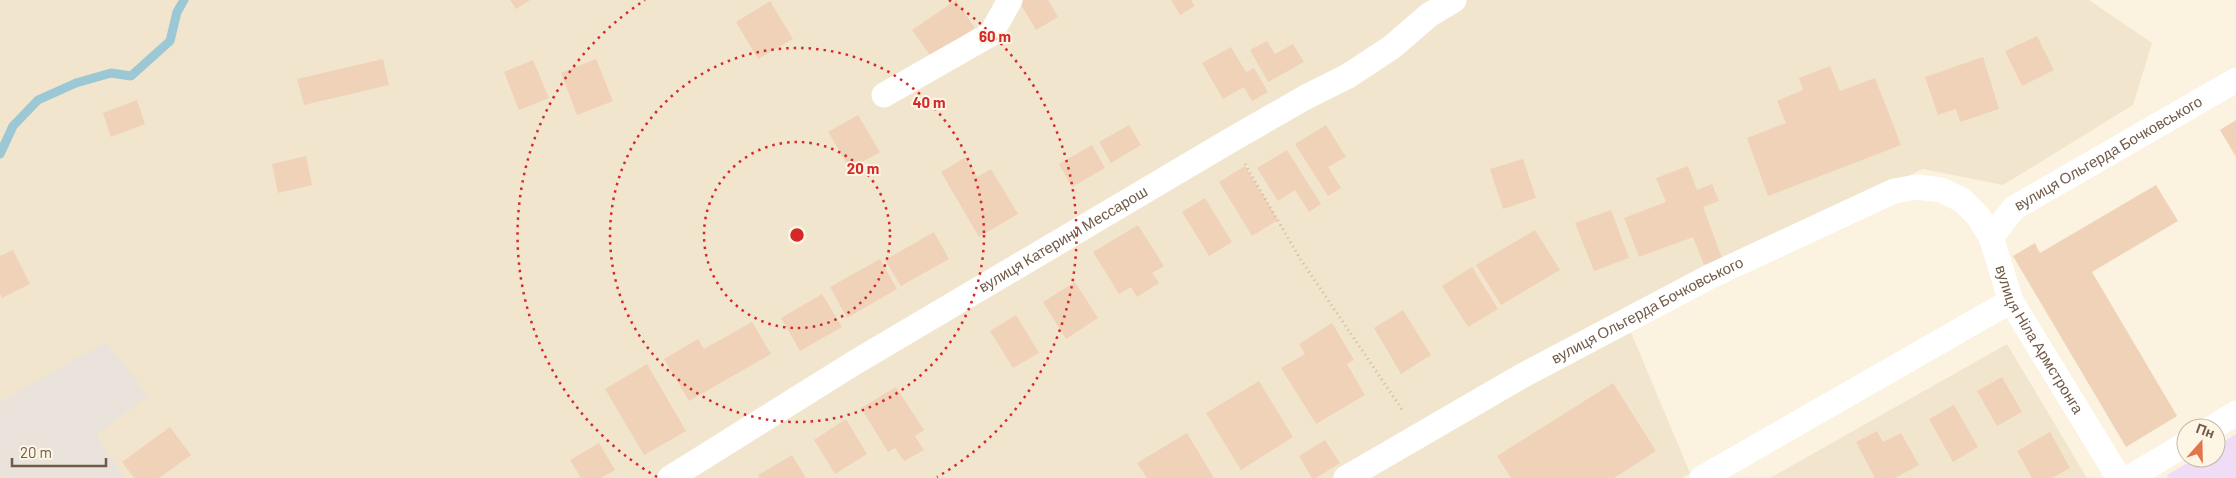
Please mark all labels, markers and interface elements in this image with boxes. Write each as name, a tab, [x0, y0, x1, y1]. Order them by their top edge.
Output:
text: 60 m	[979, 27, 1011, 45]
street label: вулиця Ольгерда Бочковського	[2011, 91, 2205, 214]
text: 40 m	[912, 93, 946, 111]
text: 20 m	[847, 159, 879, 177]
street label: вулиця Катерини Мессарош	[975, 182, 1150, 295]
centre of rings	[788, 226, 806, 244]
street label: вулиця Ольгерда Бочковського	[1548, 252, 1746, 367]
street label: вулиця Ніла Армстронга	[1992, 263, 2088, 417]
north arrow	[2176, 418, 2226, 468]
text: Пн	[2194, 419, 2217, 441]
scale bar	[12, 436, 106, 468]
text: 20 m	[20, 443, 52, 461]

